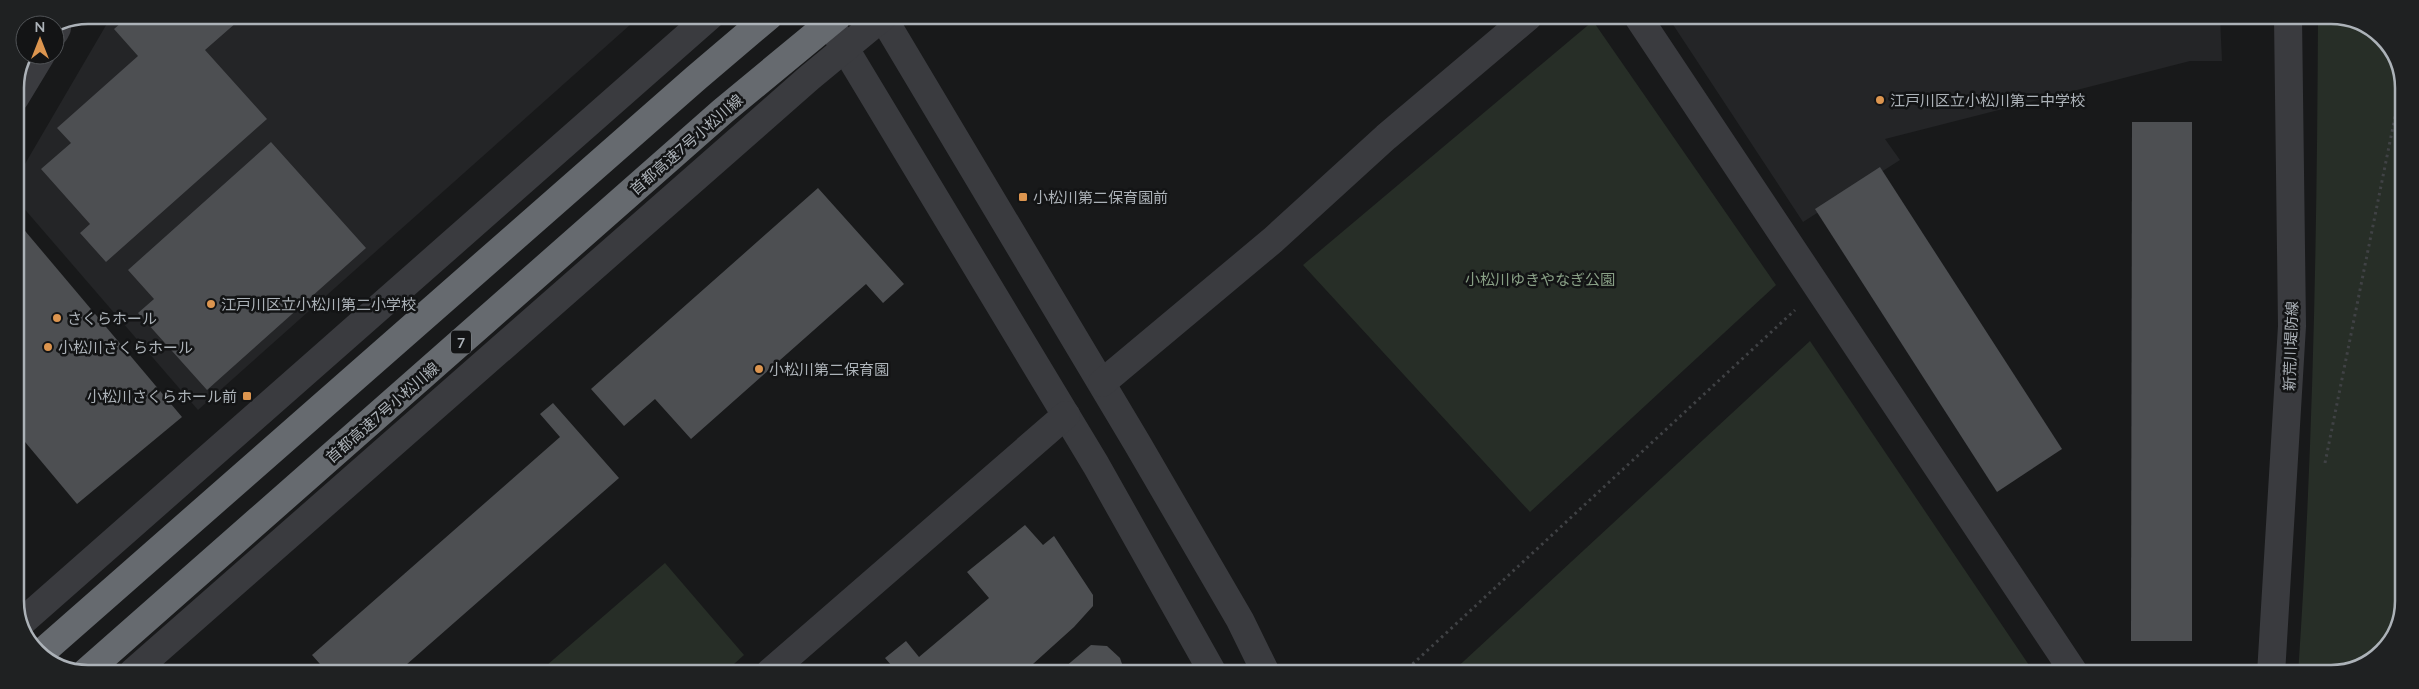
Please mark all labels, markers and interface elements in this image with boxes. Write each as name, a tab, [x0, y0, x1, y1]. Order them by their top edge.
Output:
north arrow	[15, 15, 65, 65]
text: N	[35, 18, 45, 35]
street label: 首都高速7号小松川線	[626, 90, 746, 198]
place label: 江戸川区立小松川第二中学校	[1890, 91, 2085, 109]
marker: 江戸川区立小松川第二中学校	[1874, 94, 1886, 106]
place label: 小松川第二保育園前	[1033, 188, 1168, 206]
marker: 小松川第二保育園前	[1017, 191, 1029, 203]
park label: 小松川ゆきやなぎ公園	[1465, 270, 1615, 288]
place label: 江戸川区立小松川第二小学校	[221, 295, 416, 313]
marker: 江戸川区立小松川第二小学校	[205, 298, 217, 310]
street label: 新荒川堤防線	[2279, 301, 2301, 391]
place label: さくらホール	[67, 309, 157, 327]
marker: さくらホール	[51, 312, 63, 324]
road number: 7	[451, 331, 471, 354]
place label: 小松川さくらホール	[58, 338, 193, 356]
marker: 小松川さくらホール	[42, 341, 54, 353]
street label: 首都高速7号小松川線	[322, 358, 442, 466]
place label: 小松川第二保育園	[769, 360, 889, 378]
marker: 小松川第二保育園	[753, 363, 765, 375]
place label: 小松川さくらホール前	[87, 387, 237, 405]
marker: 小松川さくらホール前	[241, 390, 253, 402]

